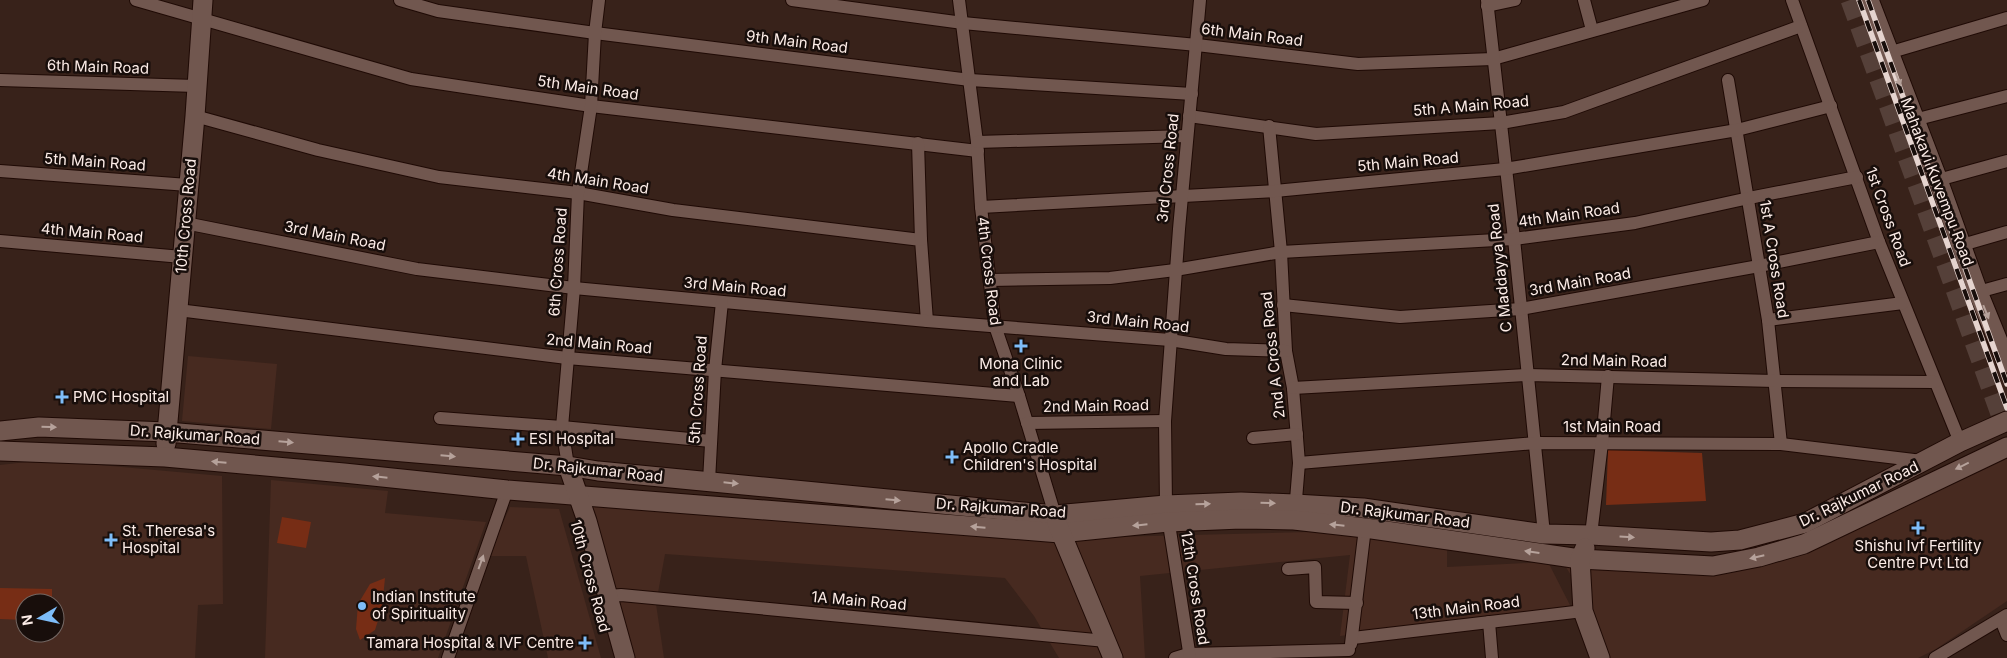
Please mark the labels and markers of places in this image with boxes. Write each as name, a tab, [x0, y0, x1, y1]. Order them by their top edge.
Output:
marker: Mona Clinic and Lab	[1014, 339, 1028, 353]
place label: Mona Clinic and Lab	[979, 354, 1063, 390]
place label: PMC Hospital	[73, 387, 169, 406]
marker: PMC Hospital	[55, 390, 69, 404]
place label: ESI Hospital	[529, 429, 614, 448]
marker: ESI Hospital	[511, 432, 525, 446]
place label: Apollo Cradle Children's Hospital	[963, 438, 1097, 474]
marker: Apollo Cradle Children's Hospital	[945, 450, 959, 464]
place label: St. Theresa's Hospital	[122, 521, 215, 557]
marker: Shishu Ivf Fertility Centre Pvt Ltd	[1911, 521, 1925, 535]
marker: St. Theresa's Hospital	[104, 533, 118, 547]
place label: Shishu Ivf Fertility Centre Pvt Ltd	[1855, 536, 1982, 572]
place label: Indian Institute of Spirituality	[372, 587, 476, 623]
marker: Indian Institute of Spirituality	[356, 600, 368, 612]
place label: Tamara Hospital & IVF Centre	[366, 633, 574, 652]
marker: Tamara Hospital & IVF Centre	[578, 636, 592, 650]

